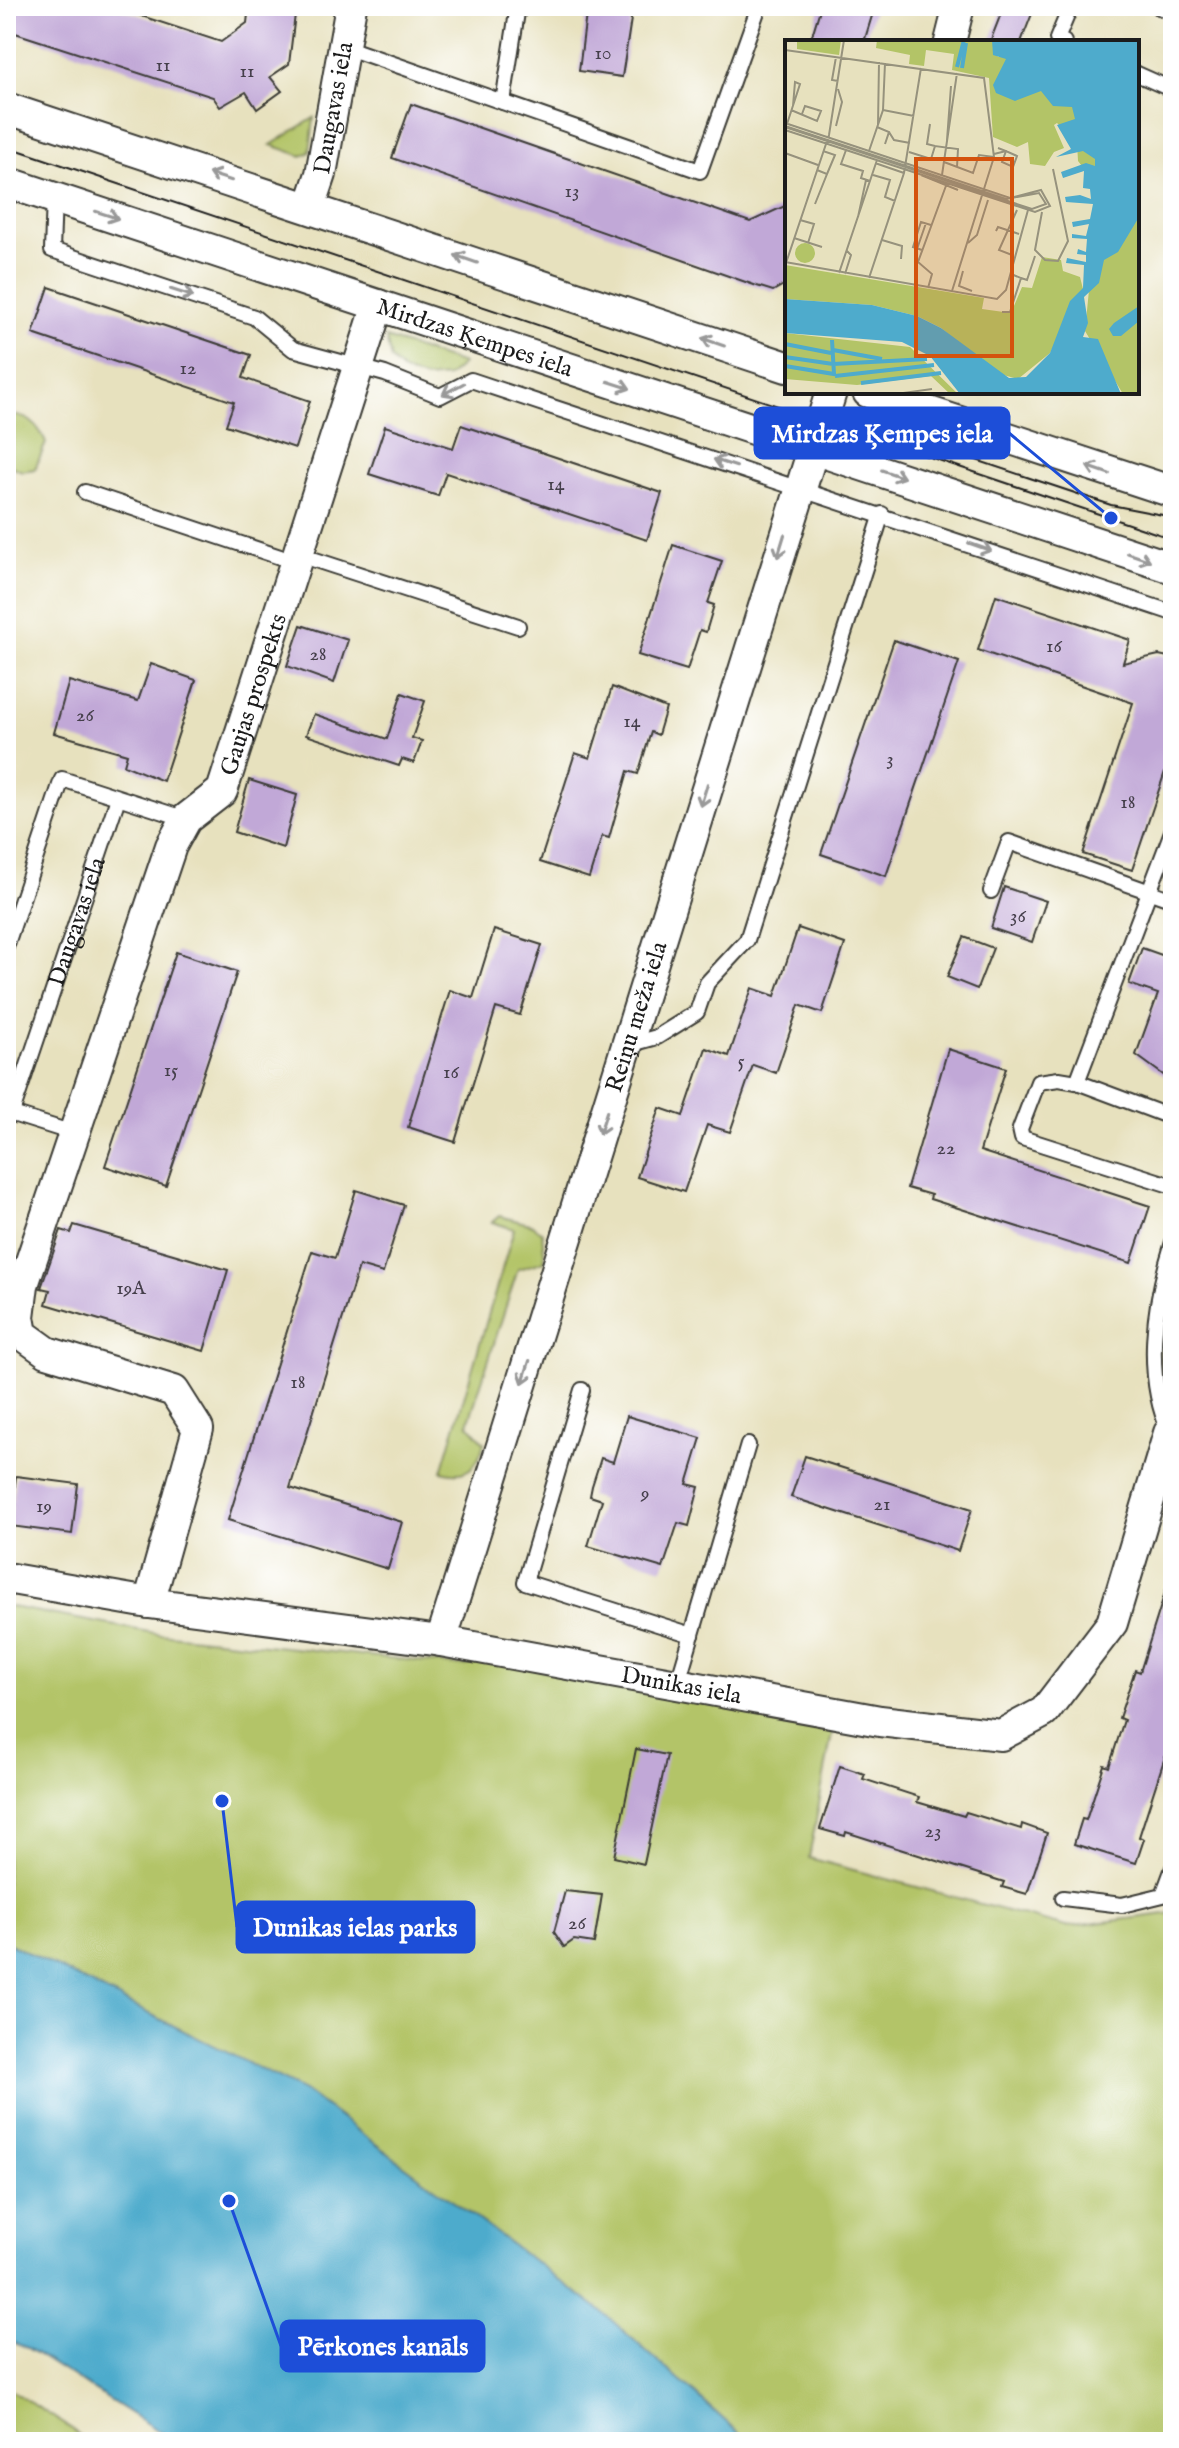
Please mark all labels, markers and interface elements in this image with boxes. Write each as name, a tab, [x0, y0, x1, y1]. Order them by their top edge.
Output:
street label: Daugavas iela	[307, 39, 361, 177]
inset map	[785, 40, 1139, 394]
house number: 10	[594, 41, 612, 66]
house number: 11	[156, 53, 170, 78]
house number: 11	[240, 59, 254, 84]
one-way arrow	[207, 169, 232, 184]
house number: 13	[565, 179, 579, 204]
one-way arrow	[93, 208, 119, 223]
one-way arrow	[454, 251, 479, 266]
one-way arrow	[170, 287, 195, 302]
street label: Mirdzas Ķempes iela	[372, 292, 577, 386]
one-way arrow	[701, 333, 726, 348]
house number: 12	[180, 356, 196, 381]
one-way arrow	[607, 378, 632, 393]
one-way arrow	[442, 382, 465, 398]
callout: Mirdzas Ķempes iela	[755, 408, 1009, 458]
text: Mirdzas Ķempes iela	[771, 418, 994, 451]
one-way arrow	[713, 455, 738, 470]
one-way arrow	[1086, 461, 1111, 476]
one-way arrow	[880, 468, 905, 483]
house number: 14	[547, 472, 565, 497]
one-way arrow	[773, 533, 788, 559]
one-way arrow	[967, 541, 992, 556]
one-way arrow	[1127, 551, 1152, 566]
street label: Gaujas prospekts	[214, 610, 295, 780]
house number: 16	[1046, 634, 1063, 659]
house number: 28	[309, 642, 327, 667]
house number: 26	[76, 703, 94, 728]
house number: 14	[623, 709, 641, 734]
house number: 3	[886, 747, 894, 772]
one-way arrow	[696, 782, 711, 807]
house number: 18	[1120, 790, 1136, 815]
street label: Daugavas iela	[42, 853, 114, 991]
house number: 36	[1010, 904, 1027, 929]
street label: Reiņu meža iela	[599, 937, 676, 1096]
house number: 5	[737, 1049, 745, 1074]
house number: 15	[164, 1058, 178, 1083]
house number: 16	[443, 1060, 460, 1085]
one-way arrow	[595, 1111, 610, 1136]
house number: 22	[937, 1136, 955, 1161]
house number: 19A	[116, 1276, 146, 1301]
one-way arrow	[518, 1358, 533, 1384]
house number: 18	[290, 1370, 306, 1395]
house number: 9	[640, 1481, 649, 1506]
house number: 21	[874, 1492, 890, 1517]
house number: 19	[36, 1494, 52, 1519]
street label: Dunikas iela	[618, 1660, 745, 1713]
house number: 23	[925, 1819, 941, 1844]
callout: Dunikas ielas parks	[237, 1902, 474, 1952]
house number: 26	[568, 1911, 586, 1936]
text: Dunikas ielas parks	[253, 1912, 457, 1945]
callout: Pērkones kanāls	[281, 2321, 484, 2371]
text: Pērkones kanāls	[298, 2331, 468, 2364]

